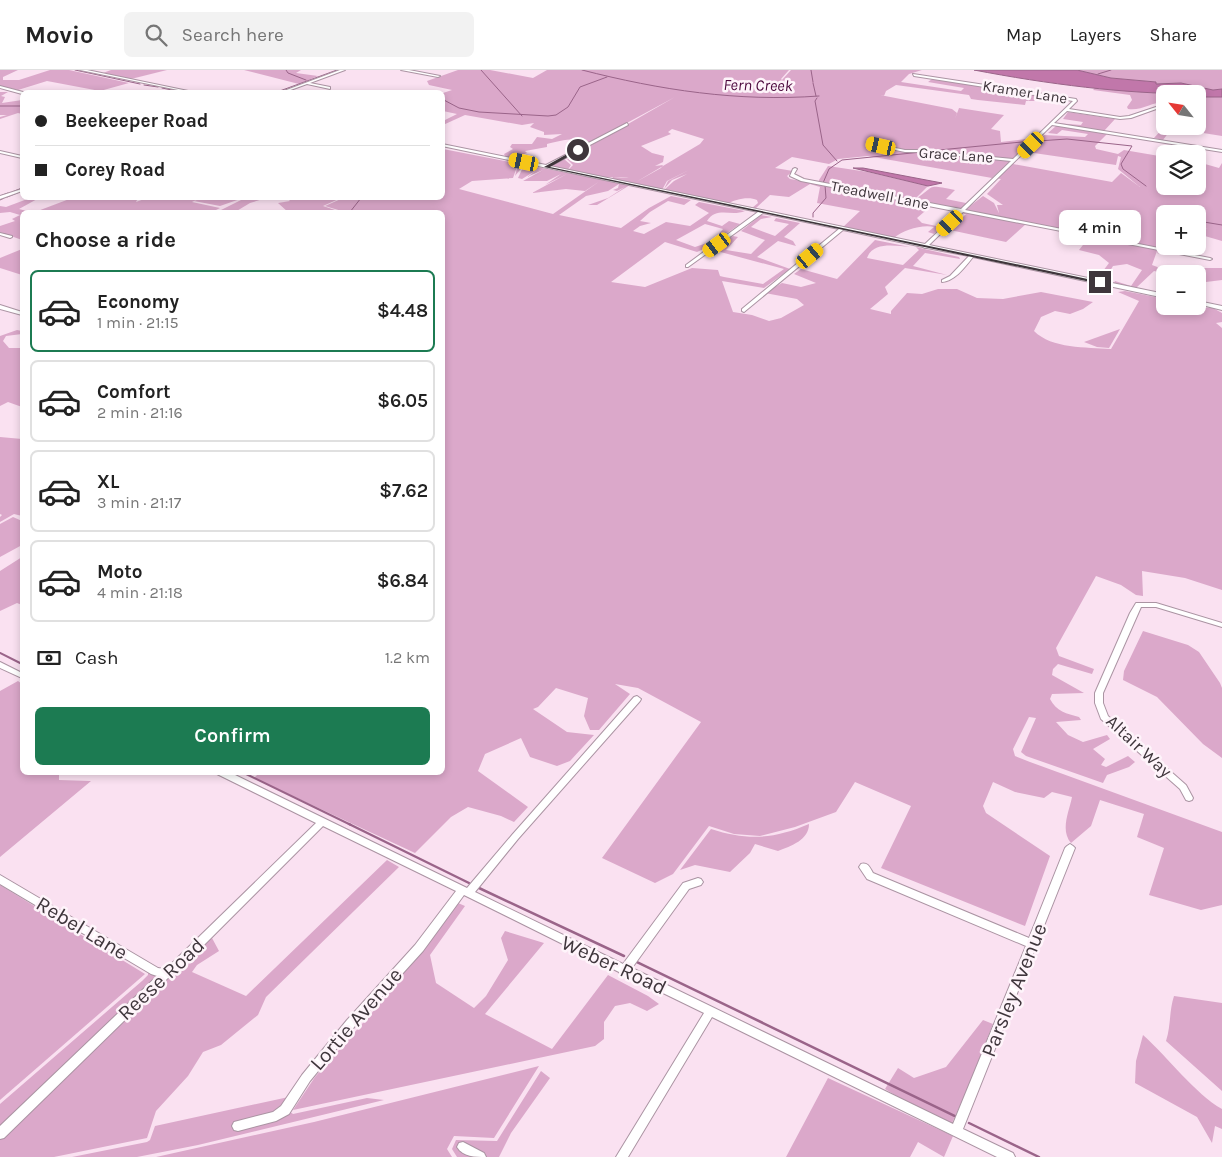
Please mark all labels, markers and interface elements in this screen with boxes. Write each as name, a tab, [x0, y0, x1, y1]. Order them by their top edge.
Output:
search box	[124, 12, 474, 57]
text: Movio	[25, 21, 94, 49]
icon: search	[142, 21, 170, 49]
text: Search here	[182, 24, 284, 46]
text: Map	[1006, 24, 1042, 46]
text: Layers	[1070, 24, 1122, 46]
text: Share	[1150, 24, 1197, 46]
water label: Fern Creek	[723, 75, 794, 95]
street label: Kramer Lane	[981, 76, 1069, 108]
north arrow	[1156, 85, 1206, 135]
map controls	[1156, 85, 1206, 315]
text: Beekeeper Road	[65, 110, 209, 132]
car	[1015, 129, 1046, 161]
car	[864, 135, 897, 157]
route start	[567, 139, 589, 161]
street label: Grace Lane	[918, 143, 994, 167]
button: layers	[1156, 145, 1206, 195]
car	[507, 152, 540, 172]
text: Corey Road	[65, 159, 165, 181]
street label: Treadwell Lane	[830, 177, 930, 213]
button: +	[1156, 205, 1206, 255]
car	[933, 207, 966, 239]
callout: 4 min	[1059, 210, 1141, 244]
text: 4 min	[1078, 218, 1122, 237]
text: Choose a ride	[35, 227, 176, 253]
car	[700, 230, 733, 260]
car	[793, 241, 826, 271]
button: −	[1156, 265, 1206, 315]
route end	[1089, 271, 1111, 293]
icon: car	[37, 289, 82, 334]
text: Economy	[97, 291, 179, 313]
text: $4.48	[377, 300, 428, 322]
text: 1 min · 21:15	[97, 313, 179, 332]
icon: car	[37, 379, 82, 424]
text: Comfort	[97, 381, 171, 403]
text: $6.05	[377, 390, 428, 412]
text: 2 min · 21:16	[97, 403, 183, 422]
icon: car	[37, 469, 82, 514]
text: XL	[97, 471, 119, 493]
text: $7.62	[379, 480, 428, 502]
text: 3 min · 21:17	[97, 493, 181, 512]
icon: car	[37, 559, 82, 604]
text: Moto	[97, 561, 143, 583]
text: $6.84	[377, 570, 428, 592]
text: 4 min · 21:18	[97, 583, 183, 602]
icon: cash	[35, 644, 63, 672]
text: Cash	[75, 647, 119, 669]
text: 1.2 km	[385, 648, 430, 667]
button: Confirm	[35, 707, 430, 765]
street label: Altair Way	[1102, 710, 1177, 782]
street label: Rebel Lane	[32, 891, 132, 965]
street label: Parsley Avenue	[976, 920, 1052, 1060]
street label: Weber Road	[558, 930, 670, 1000]
street label: Reese Road	[113, 933, 209, 1025]
street label: Lortie Avenue	[305, 963, 407, 1075]

